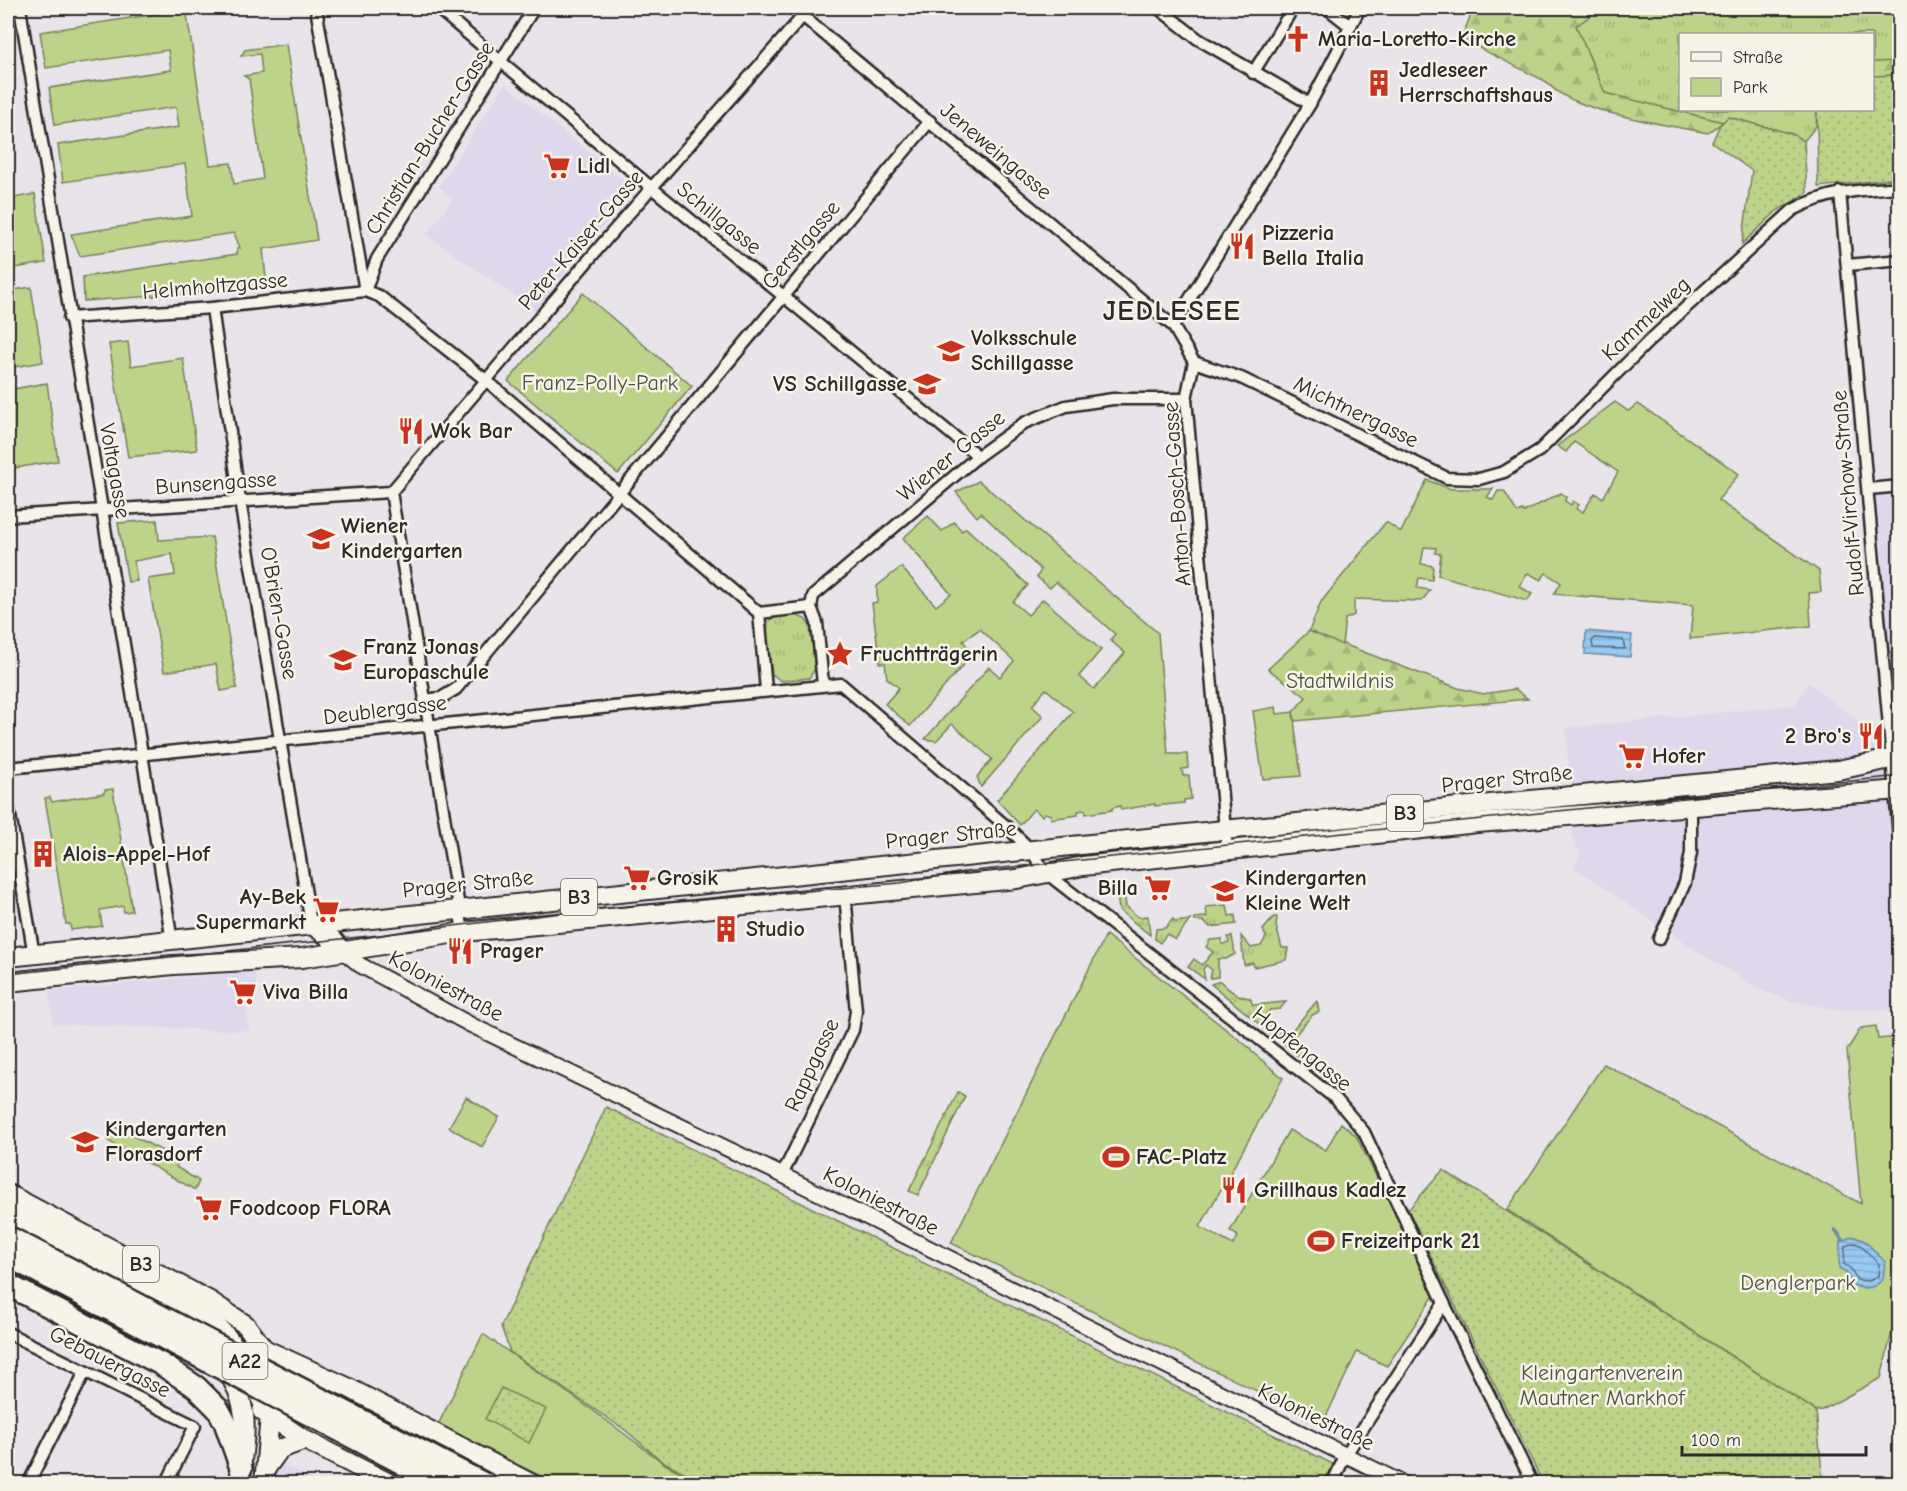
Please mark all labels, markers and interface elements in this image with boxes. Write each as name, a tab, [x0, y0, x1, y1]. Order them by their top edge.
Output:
church icon: Maria-Loretto-Kirche	[1283, 24, 1313, 54]
place label: Maria-Loretto-Kirche	[1318, 26, 1516, 52]
legend	[1679, 33, 1874, 111]
street label: Christian-Bucher-Gasse	[360, 36, 500, 240]
text: Straße	[1733, 47, 1783, 68]
place label: Jedleseer Herrschaftshaus	[1399, 57, 1553, 108]
building icon: Jedleseer Herrschaftshaus	[1364, 68, 1394, 98]
text: Park	[1733, 77, 1768, 98]
street label: Jeneweingasse	[935, 97, 1057, 205]
supermarket icon: Lidl	[542, 151, 572, 181]
place label: Lidl	[577, 153, 610, 179]
street label: Peter-Kaiser-Gasse	[513, 164, 649, 316]
street label: Schillgasse	[671, 176, 767, 260]
street label: Gerstlgasse	[756, 195, 846, 295]
place label: Pizzeria Bella Italia	[1262, 220, 1364, 271]
restaurant icon: Pizzeria Bella Italia	[1227, 231, 1257, 261]
street label: Helmholtzgasse	[141, 267, 289, 305]
street label: Kammelweg	[1596, 272, 1696, 366]
district label: JEDLESEE	[1103, 295, 1241, 327]
place label: Volksschule Schillgasse	[971, 325, 1077, 376]
school or university icon: Volksschule Schillgasse	[936, 336, 966, 366]
school or university icon: VS Schillgasse	[912, 369, 942, 399]
park label: Franz-Polly-Park	[522, 370, 679, 396]
place label: VS Schillgasse	[773, 371, 907, 397]
street label: Michtnergasse	[1289, 371, 1423, 453]
street label: Rudolf-Virchow-Straße	[1826, 389, 1870, 597]
street label: Anton-Bosch-Gasse	[1158, 401, 1196, 587]
street label: Wiener Gasse	[892, 405, 1010, 507]
restaurant icon: Wok Bar	[396, 416, 426, 446]
place label: Wok Bar	[431, 418, 512, 444]
street label: Voltagasse	[94, 421, 136, 521]
street label: Bunsengasse	[154, 466, 278, 500]
place label: Wiener Kindergarten	[341, 513, 463, 564]
school or university icon: Wiener Kindergarten	[306, 524, 336, 554]
street label: O'Brien-Gasse	[255, 545, 303, 681]
place label: Franz Jonas Europaschule	[363, 634, 489, 685]
place icon: Fruchtträgerin	[825, 639, 855, 669]
place label: Fruchtträgerin	[860, 641, 998, 667]
school or university icon: Franz Jonas Europaschule	[328, 645, 358, 675]
park label: Stadtwildnis	[1286, 668, 1394, 694]
street label: Deublergasse	[322, 690, 448, 730]
restaurant icon: 2 Bro's	[1856, 721, 1886, 751]
place label: 2 Bro's	[1785, 723, 1851, 749]
supermarket icon: Hofer	[1617, 741, 1647, 771]
place label: Hofer	[1652, 743, 1705, 769]
street label: Prager Straße	[1440, 759, 1574, 799]
road number: B3	[1387, 795, 1423, 831]
street label: Prager Straße	[884, 815, 1018, 855]
building icon: Alois-Appel-Hof	[28, 839, 58, 869]
place label: Alois-Appel-Hof	[63, 841, 211, 867]
supermarket icon: Grosik	[622, 863, 652, 893]
street label: Prager Straße	[401, 864, 535, 904]
place label: Grosik	[657, 865, 718, 891]
place label: Kindergarten Kleine Welt	[1245, 865, 1367, 916]
supermarket icon: Billa	[1143, 873, 1173, 903]
place label: Billa	[1098, 875, 1138, 901]
school or university icon: Kindergarten Kleine Welt	[1210, 876, 1240, 906]
road number: B3	[561, 879, 597, 915]
place label: Ay-Bek Supermarkt	[196, 884, 307, 935]
supermarket icon: Ay-Bek Supermarkt	[311, 895, 341, 925]
building icon: Studio	[711, 914, 741, 944]
place label: Studio	[746, 916, 805, 942]
restaurant icon: Prager	[445, 936, 475, 966]
place label: Prager	[480, 938, 543, 964]
street label: Koloniestraße	[384, 945, 508, 1027]
supermarket icon: Viva Billa	[228, 977, 258, 1007]
place label: Viva Billa	[263, 979, 349, 1005]
street label: Hopfengasse	[1247, 1001, 1357, 1097]
street label: Rappgasse	[779, 1014, 845, 1116]
place label: Kindergarten Florasdorf	[105, 1116, 227, 1167]
school or university icon: Kindergarten Florasdorf	[70, 1127, 100, 1157]
sports icon: FAC-Platz	[1101, 1142, 1131, 1172]
place label: FAC-Platz	[1136, 1144, 1227, 1170]
street label: Koloniestraße	[819, 1161, 943, 1241]
restaurant icon: Grillhaus Kadlez	[1219, 1175, 1249, 1205]
place label: Grillhaus Kadlez	[1254, 1177, 1407, 1203]
supermarket icon: Foodcoop FLORA	[194, 1193, 224, 1223]
place label: Foodcoop FLORA	[229, 1195, 391, 1221]
sports icon: Freizeitpark 21	[1306, 1226, 1336, 1256]
place label: Freizeitpark 21	[1341, 1228, 1480, 1254]
road number: B3	[123, 1246, 159, 1282]
park label: Denglerpark	[1740, 1270, 1856, 1296]
street label: Gebauergasse	[45, 1320, 175, 1404]
road number: A22	[222, 1343, 268, 1379]
park label: Kleingartenverein Mautner Markhof	[1519, 1360, 1686, 1411]
street label: Koloniestraße	[1254, 1378, 1378, 1456]
scale bar	[1682, 1419, 1866, 1457]
text: 100 m	[1691, 1430, 1741, 1451]

